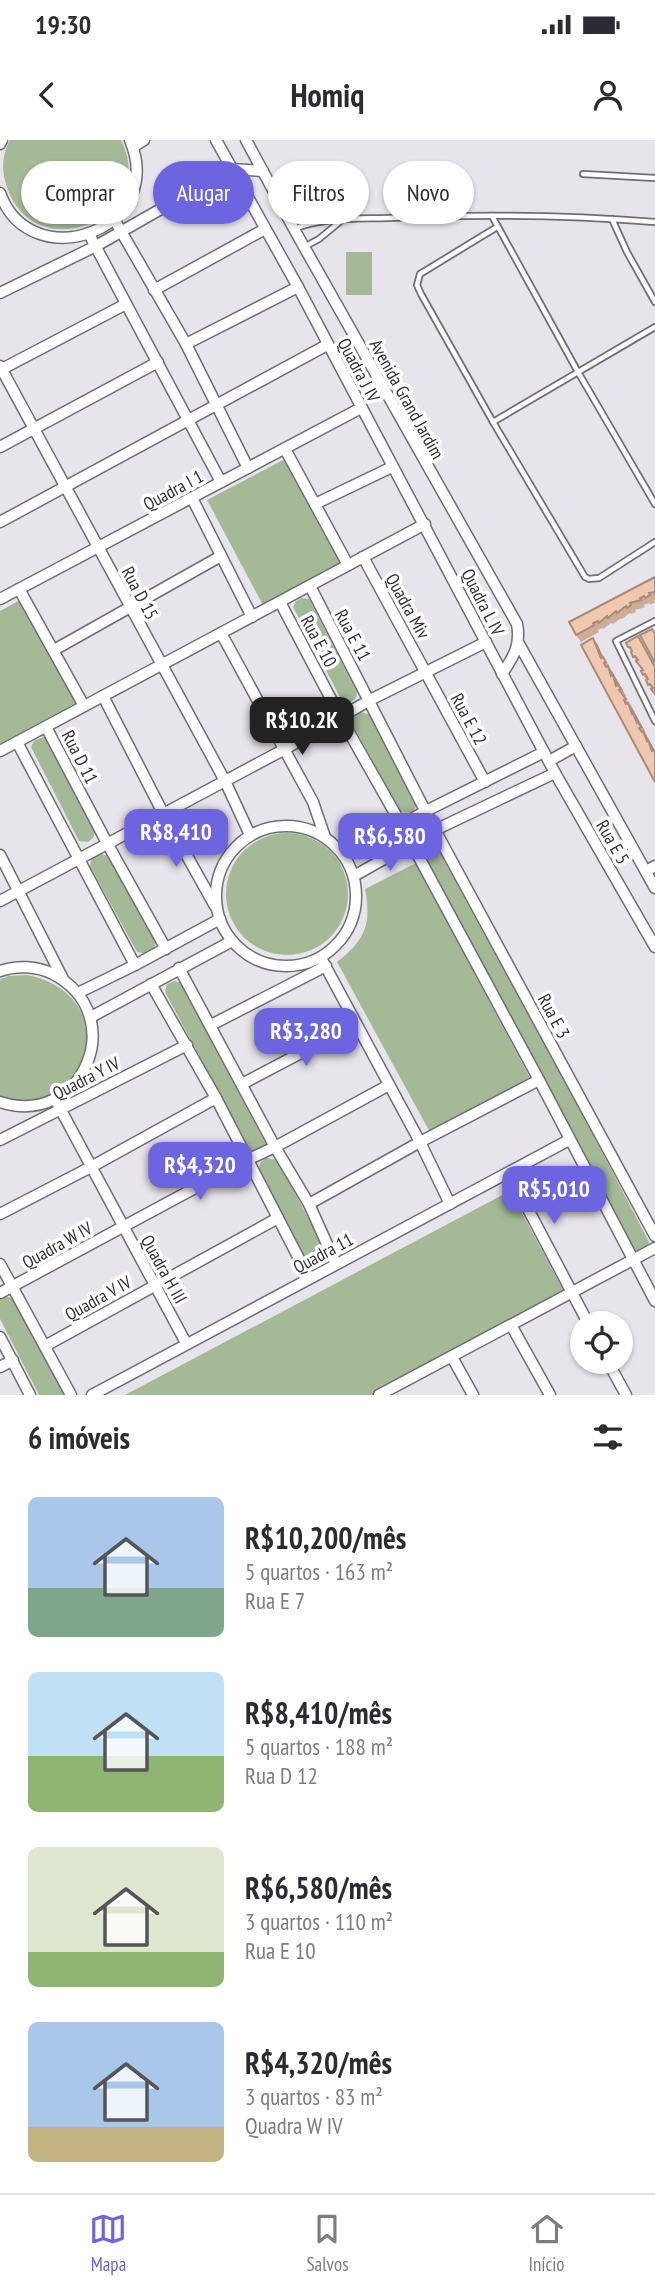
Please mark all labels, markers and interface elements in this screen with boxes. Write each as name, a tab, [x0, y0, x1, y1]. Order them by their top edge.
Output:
text: 19:30	[35, 8, 91, 41]
text: Homiq	[291, 74, 364, 116]
icon: back	[28, 76, 66, 114]
icon: person	[589, 76, 627, 114]
chip: Comprar	[21, 161, 139, 224]
chip: Alugar	[153, 161, 254, 224]
chip: Filtros	[268, 161, 369, 224]
chip: Novo	[383, 161, 474, 224]
street label: Quadra J IV	[333, 334, 386, 407]
street label: Avenida Grand Jardim	[365, 335, 449, 463]
street label: Quadra I 1	[139, 465, 207, 515]
street label: Rua D 15	[116, 562, 164, 624]
street label: Quadra L IV	[456, 565, 510, 640]
street label: Quadra Miv	[381, 569, 435, 643]
street label: Rua E 11	[330, 605, 376, 665]
street label: Rua E 10	[296, 611, 342, 671]
street label: Rua E 12	[446, 689, 492, 749]
pin: R$10.2K	[237, 698, 367, 757]
text: R$10.2K	[266, 705, 338, 734]
street label: Rua D 11	[57, 726, 103, 788]
pin: R$8,410	[111, 810, 241, 869]
pin: R$6,580	[325, 814, 455, 873]
street label: Rua E 5	[591, 816, 635, 868]
text: R$8,410	[140, 817, 212, 846]
text: R$6,580	[354, 821, 426, 850]
street label: Rua E 3	[533, 990, 575, 1042]
pin: R$3,280	[241, 1009, 371, 1068]
text: R$3,280	[270, 1016, 342, 1045]
street label: Quadra Y IV	[49, 1051, 124, 1105]
pin: R$4,320	[135, 1142, 265, 1202]
text: R$4,320	[164, 1150, 236, 1179]
pin: R$5,010	[489, 1166, 619, 1226]
text: R$5,010	[518, 1174, 590, 1203]
street label: Quadra W IV	[18, 1216, 97, 1274]
street label: Quadra 11	[289, 1228, 357, 1278]
street label: Quadra H III	[136, 1231, 192, 1307]
street label: Quadra V IV	[61, 1270, 136, 1326]
map controls	[570, 1311, 633, 1374]
button: locate	[570, 1311, 633, 1374]
text: 6 imóveis	[28, 1418, 130, 1457]
icon: filters	[589, 1418, 627, 1456]
text: R$10,200/mês	[245, 1518, 406, 1557]
icon: home	[84, 1525, 168, 1609]
text: 5 quartos · 163 m²	[245, 1557, 393, 1586]
text: Rua E 7	[245, 1586, 305, 1615]
text: R$8,410/mês	[245, 1693, 392, 1732]
icon: home	[84, 1700, 168, 1784]
text: 5 quartos · 188 m²	[245, 1732, 393, 1761]
text: Rua D 12	[245, 1761, 318, 1790]
text: R$6,580/mês	[245, 1868, 392, 1907]
icon: home	[84, 1875, 168, 1959]
text: 3 quartos · 110 m²	[245, 1907, 393, 1936]
text: Rua E 10	[245, 1936, 316, 1965]
text: R$4,320/mês	[245, 2043, 392, 2082]
icon: home	[84, 2050, 168, 2134]
text: 3 quartos · 83 m²	[245, 2082, 383, 2111]
text: Quadra W IV	[245, 2111, 343, 2140]
tab: Mapa	[89, 2210, 127, 2276]
tab: Salvos	[306, 2210, 349, 2276]
tab: Início	[528, 2210, 566, 2276]

